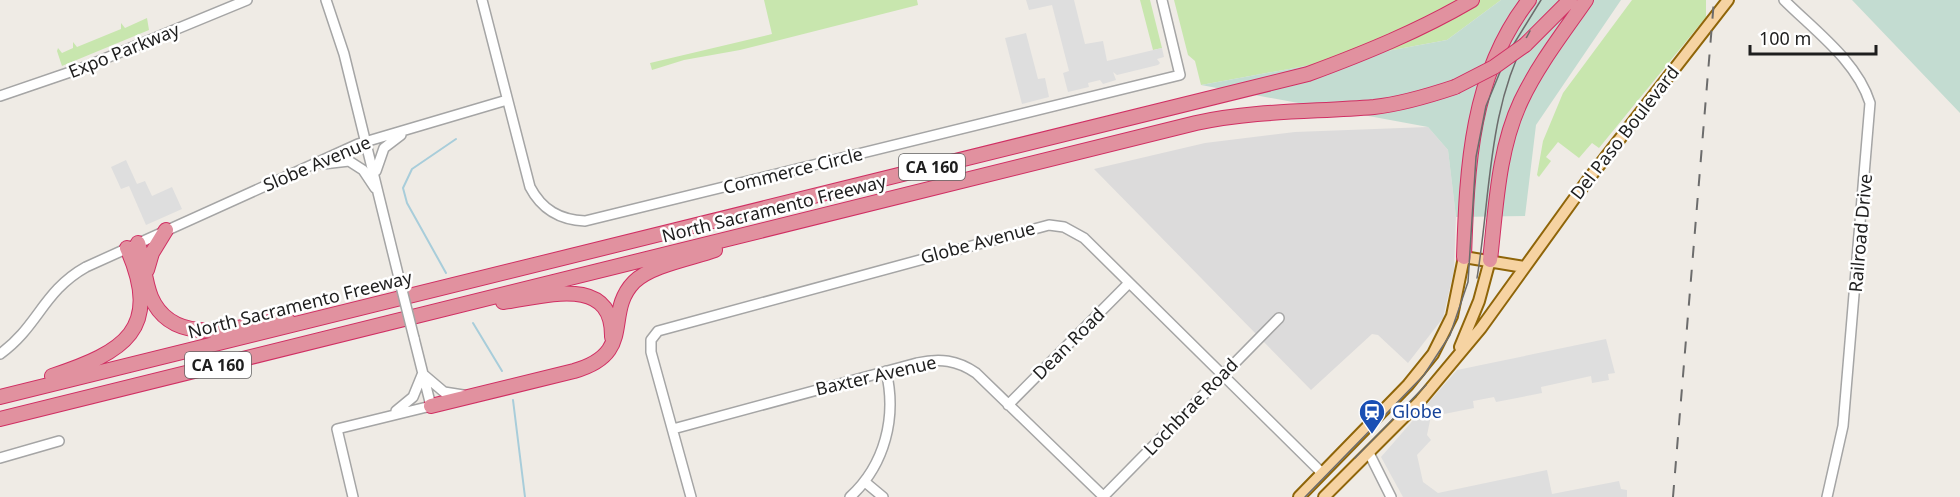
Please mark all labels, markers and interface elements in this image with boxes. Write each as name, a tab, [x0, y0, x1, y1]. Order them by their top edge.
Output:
street label: Expo Parkway	[65, 17, 183, 83]
scale bar	[1750, 18, 1876, 56]
text: 100 m	[1759, 26, 1811, 50]
street label: Del Paso Boulevard	[1564, 61, 1684, 204]
street label: Slobe Avenue	[259, 130, 374, 196]
street label: Commerce Circle	[720, 141, 865, 199]
road number: CA 160	[899, 154, 965, 180]
street label: North Sacramento Freeway	[659, 168, 889, 248]
street label: Railroad Drive	[1843, 173, 1877, 293]
street label: Globe Avenue	[918, 215, 1038, 269]
street label: North Sacramento Freeway	[185, 264, 415, 344]
street label: Dean Road	[1027, 302, 1109, 384]
street label: Baxter Avenue	[813, 349, 939, 401]
road number: CA 160	[185, 352, 251, 378]
street label: Lochbrae Road	[1138, 352, 1243, 460]
station icon: Globe	[1357, 397, 1387, 435]
place label: Globe	[1392, 399, 1442, 423]

